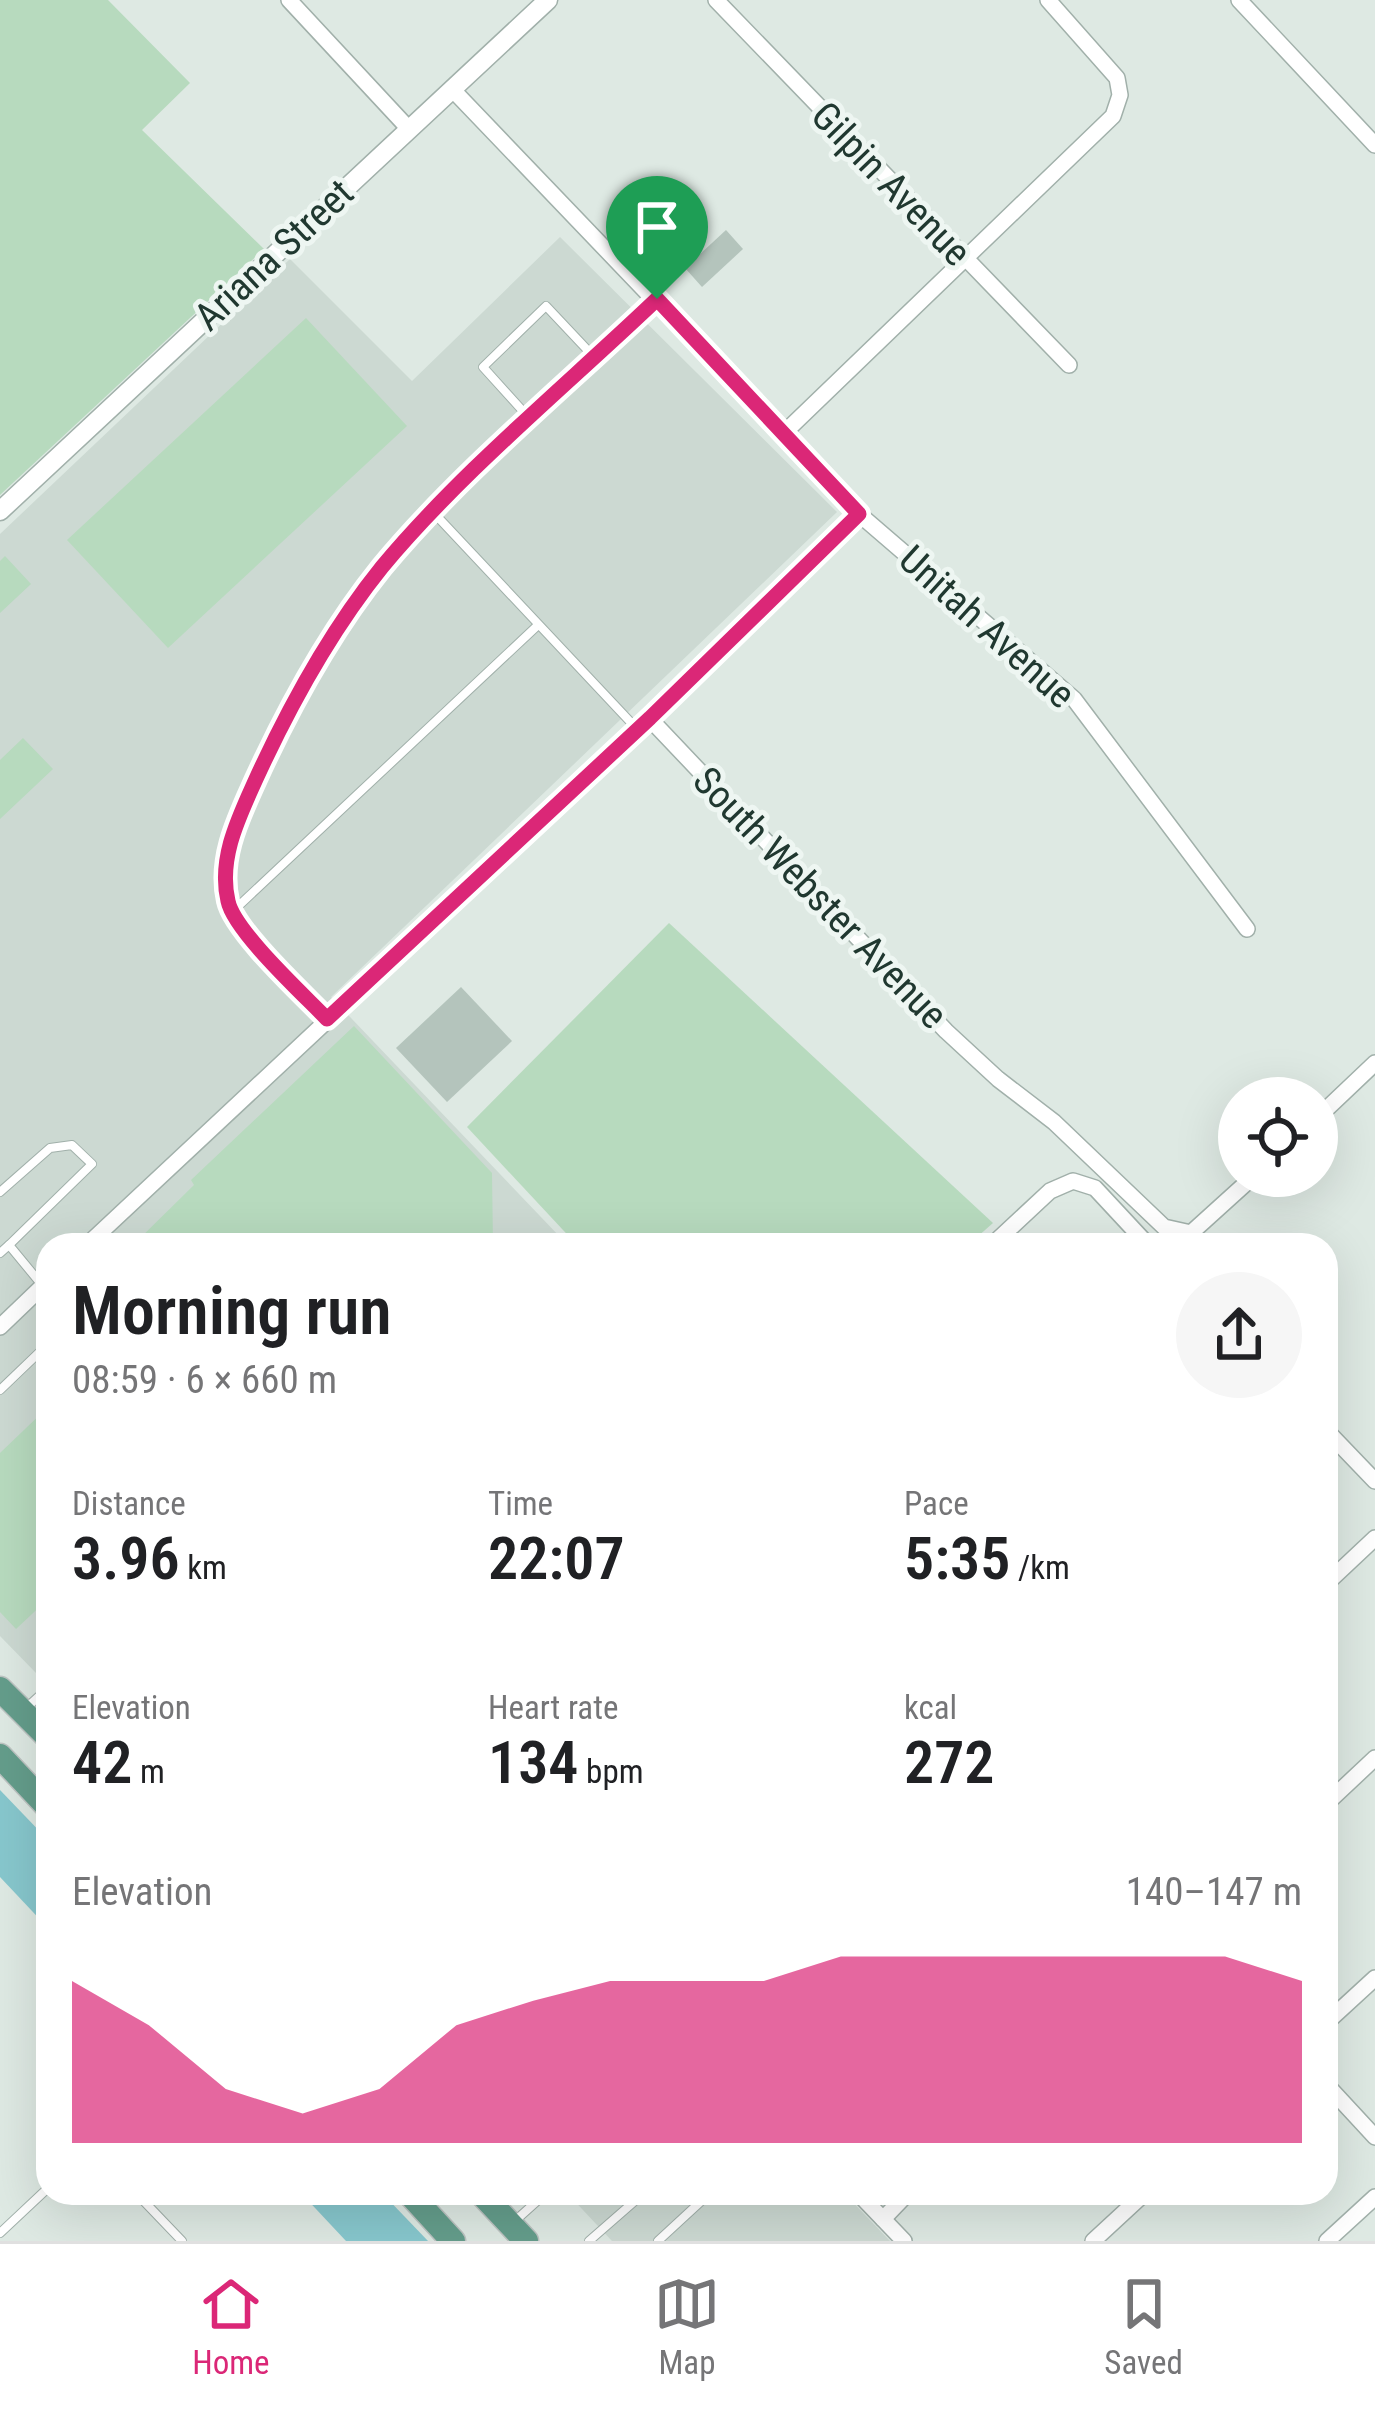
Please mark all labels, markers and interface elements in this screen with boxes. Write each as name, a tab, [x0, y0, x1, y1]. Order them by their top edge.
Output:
street label: Gilpin Avenue	[802, 93, 980, 275]
street label: Ariana Street	[185, 170, 363, 340]
pin	[606, 176, 708, 299]
icon: arrive	[624, 194, 690, 260]
street label: Unitah Avenue	[890, 536, 1084, 718]
street label: South Webster Avenue	[684, 758, 956, 1038]
map controls	[1218, 1077, 1338, 1197]
button: locate	[1218, 1077, 1338, 1197]
button: share	[1176, 1272, 1302, 1398]
text: Morning run	[72, 1273, 392, 1350]
text: 08:59 · 6 × 660 m	[72, 1357, 337, 1403]
text: Distance	[72, 1484, 186, 1523]
text: Time	[488, 1484, 553, 1523]
text: Pace	[904, 1484, 969, 1523]
text: 3.96	[72, 1523, 180, 1594]
text: 22:07	[488, 1523, 625, 1594]
text: 5:35	[904, 1523, 1010, 1594]
text: km	[180, 1548, 227, 1587]
text: /km	[1010, 1548, 1070, 1587]
text: Elevation	[72, 1688, 191, 1727]
text: Heart rate	[488, 1688, 618, 1727]
text: kcal	[904, 1688, 957, 1727]
text: 42	[72, 1727, 132, 1798]
text: 134	[488, 1727, 579, 1798]
text: 272	[904, 1727, 995, 1798]
text: m	[132, 1752, 165, 1791]
text: bpm	[579, 1752, 644, 1791]
text: Elevation	[72, 1869, 212, 1915]
text: 140–147 m	[1126, 1869, 1302, 1915]
tab: Home	[192, 2271, 270, 2382]
tab: Map	[654, 2271, 720, 2382]
tab: Saved	[1104, 2271, 1183, 2382]

